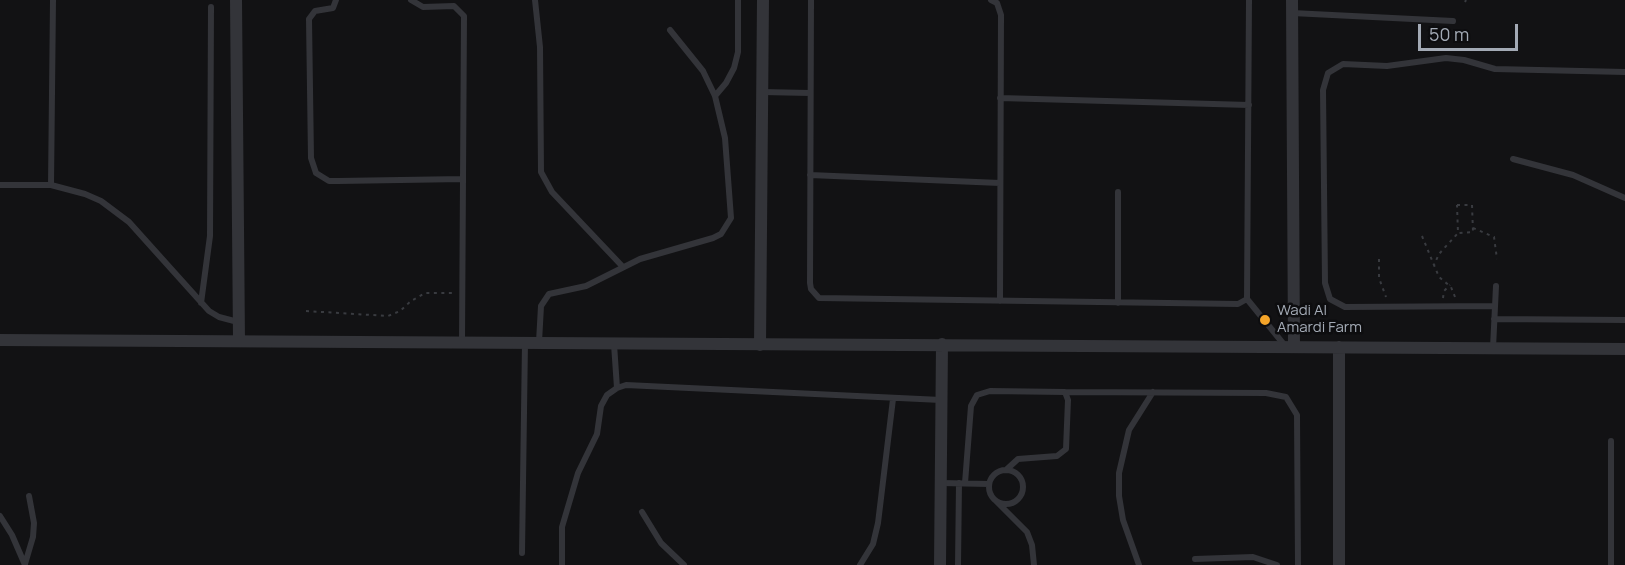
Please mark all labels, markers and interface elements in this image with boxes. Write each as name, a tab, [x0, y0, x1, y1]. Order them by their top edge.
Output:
scale bar	[1421, 12, 1522, 50]
text: 50 m	[1429, 22, 1469, 46]
place label: Wadi Al Amardi Farm	[1277, 302, 1362, 337]
marker: Wadi Al Amardi Farm	[1258, 313, 1272, 327]

